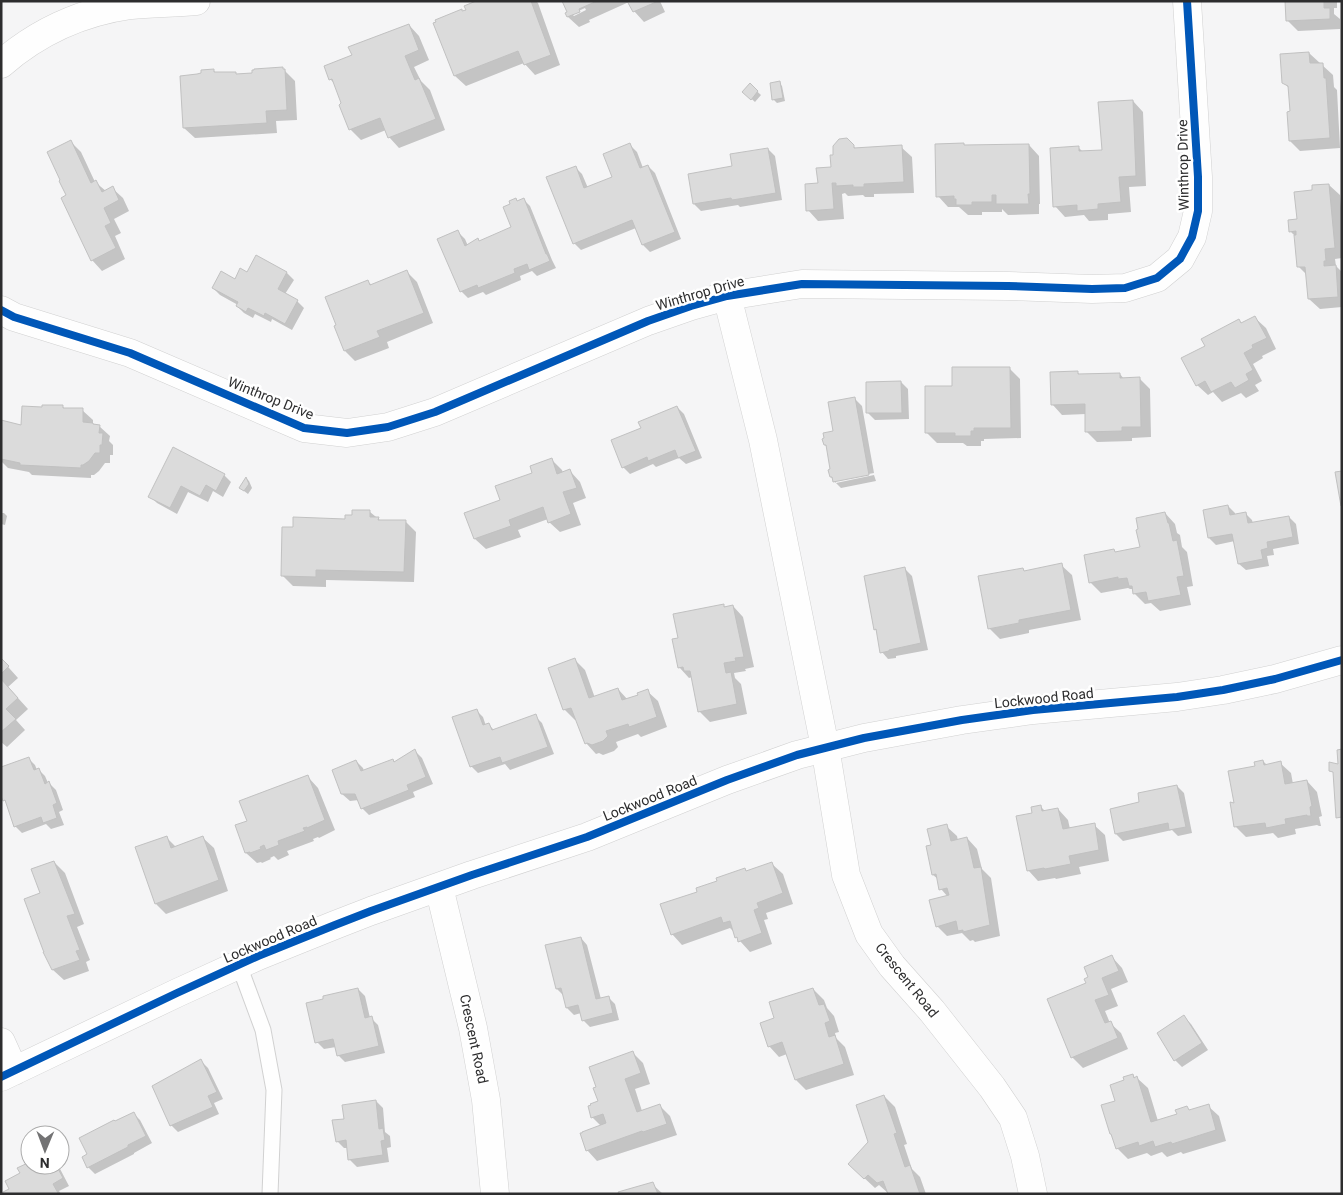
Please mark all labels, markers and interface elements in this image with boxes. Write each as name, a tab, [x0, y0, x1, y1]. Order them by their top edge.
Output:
street label: Winthrop Drive	[1174, 119, 1192, 211]
street label: Winthrop Drive	[654, 273, 746, 313]
street label: Winthrop Drive	[226, 373, 316, 423]
street label: Lockwood Road	[993, 685, 1095, 711]
street label: Lockwood Road	[601, 772, 699, 824]
street label: Lockwood Road	[221, 912, 319, 966]
street label: Crescent Road	[872, 940, 942, 1020]
street label: Crescent Road	[457, 993, 491, 1085]
north arrow	[20, 1125, 70, 1175]
text: N	[40, 1155, 50, 1171]

